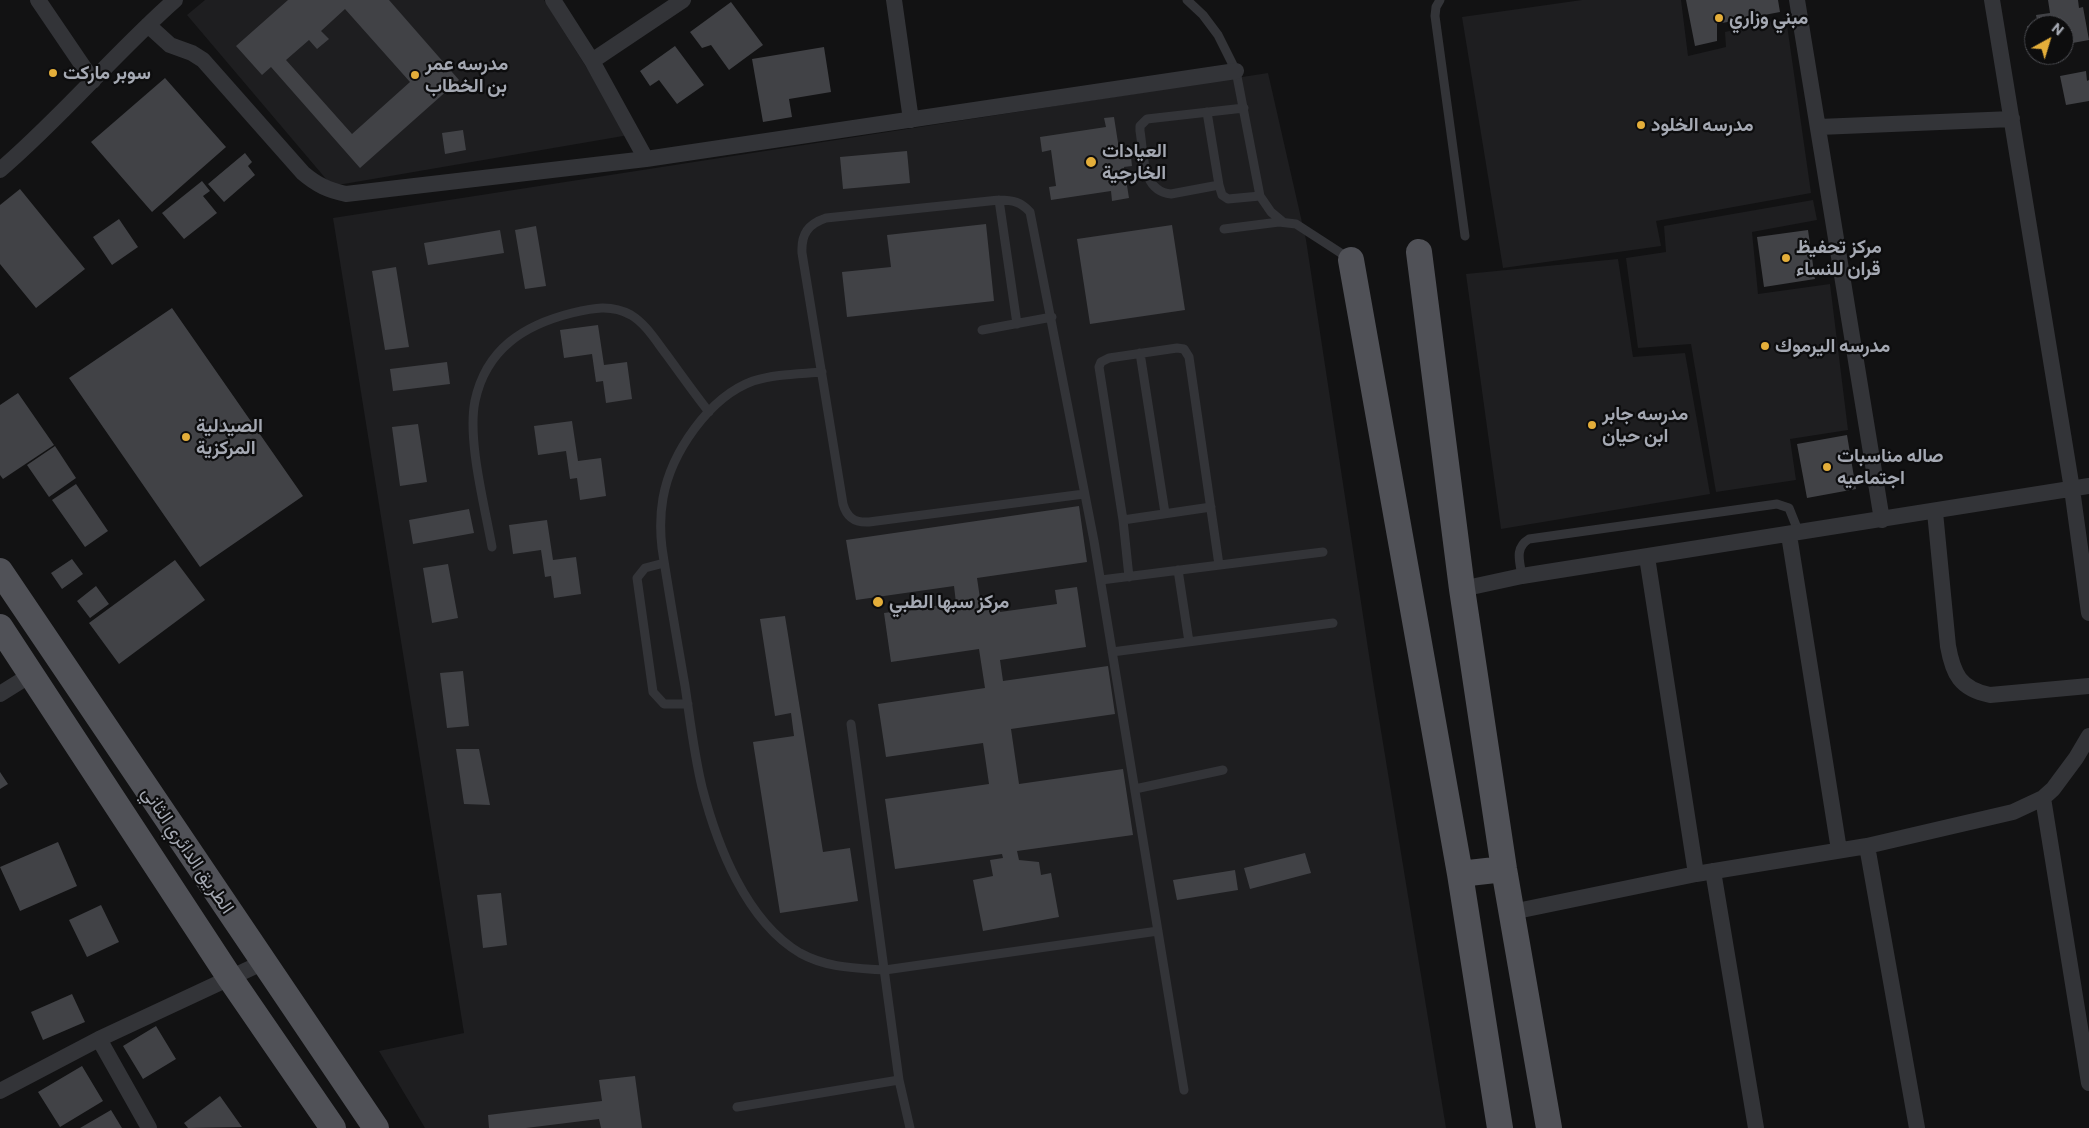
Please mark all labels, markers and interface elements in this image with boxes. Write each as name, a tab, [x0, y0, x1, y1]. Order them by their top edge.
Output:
place label: مبني وزاري	[1729, 7, 1808, 29]
marker: مبني وزاري	[1713, 12, 1725, 24]
north arrow	[2024, 15, 2074, 65]
text: N	[2049, 19, 2068, 39]
place label: مدرسه عمر بن الخطاب	[425, 53, 508, 97]
place label: سوبر ماركت	[63, 62, 151, 84]
marker: سوبر ماركت	[47, 67, 59, 79]
marker: مدرسه عمر بن الخطاب	[409, 69, 421, 81]
place label: مدرسه الخلود	[1651, 114, 1754, 136]
marker: مدرسه الخلود	[1635, 119, 1647, 131]
place label: العيادات الخارجية	[1102, 140, 1167, 184]
marker: العيادات الخارجية	[1084, 155, 1098, 169]
place label: مركز تحفيظ قران للنساء	[1796, 236, 1882, 280]
marker: مركز تحفيظ قران للنساء	[1780, 252, 1792, 264]
place label: مدرسه اليرموك	[1775, 335, 1890, 357]
marker: مدرسه اليرموك	[1759, 340, 1771, 352]
place label: مدرسه جابر ابن حيان	[1602, 403, 1688, 447]
place label: الصيدلية المركزية	[196, 415, 263, 459]
marker: مدرسه جابر ابن حيان	[1586, 419, 1598, 431]
marker: الصيدلية المركزية	[180, 431, 192, 443]
place label: صاله مناسبات اجتماعيه	[1837, 445, 1944, 489]
marker: صاله مناسبات اجتماعيه	[1821, 461, 1833, 473]
place label: مركز سبها الطبي	[889, 591, 1009, 613]
marker: مركز سبها الطبي	[871, 595, 885, 609]
street label: الطريق الدائري الثاني	[137, 782, 239, 918]

